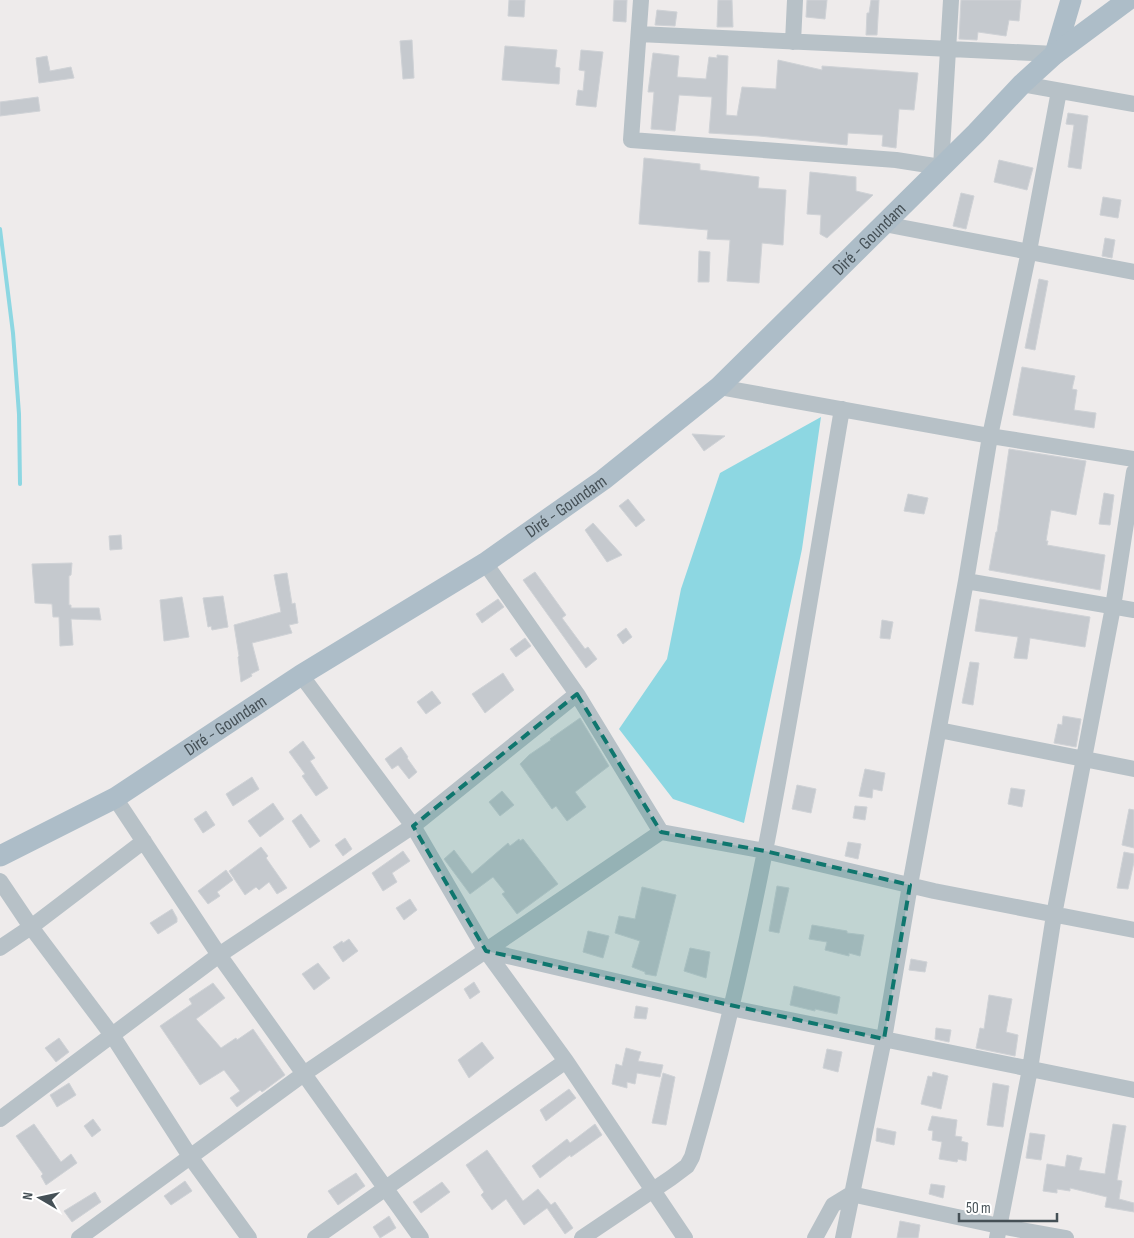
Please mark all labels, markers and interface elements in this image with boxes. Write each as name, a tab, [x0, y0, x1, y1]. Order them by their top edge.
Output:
street label: Diré - Goundam	[828, 198, 910, 279]
street label: Diré - Goundam	[521, 470, 611, 542]
street label: Diré - Goundam	[180, 690, 270, 760]
north arrow	[15, 1173, 65, 1223]
scale bar	[959, 1190, 1056, 1222]
text: N	[19, 1191, 37, 1201]
text: 50 m	[966, 1199, 991, 1218]

